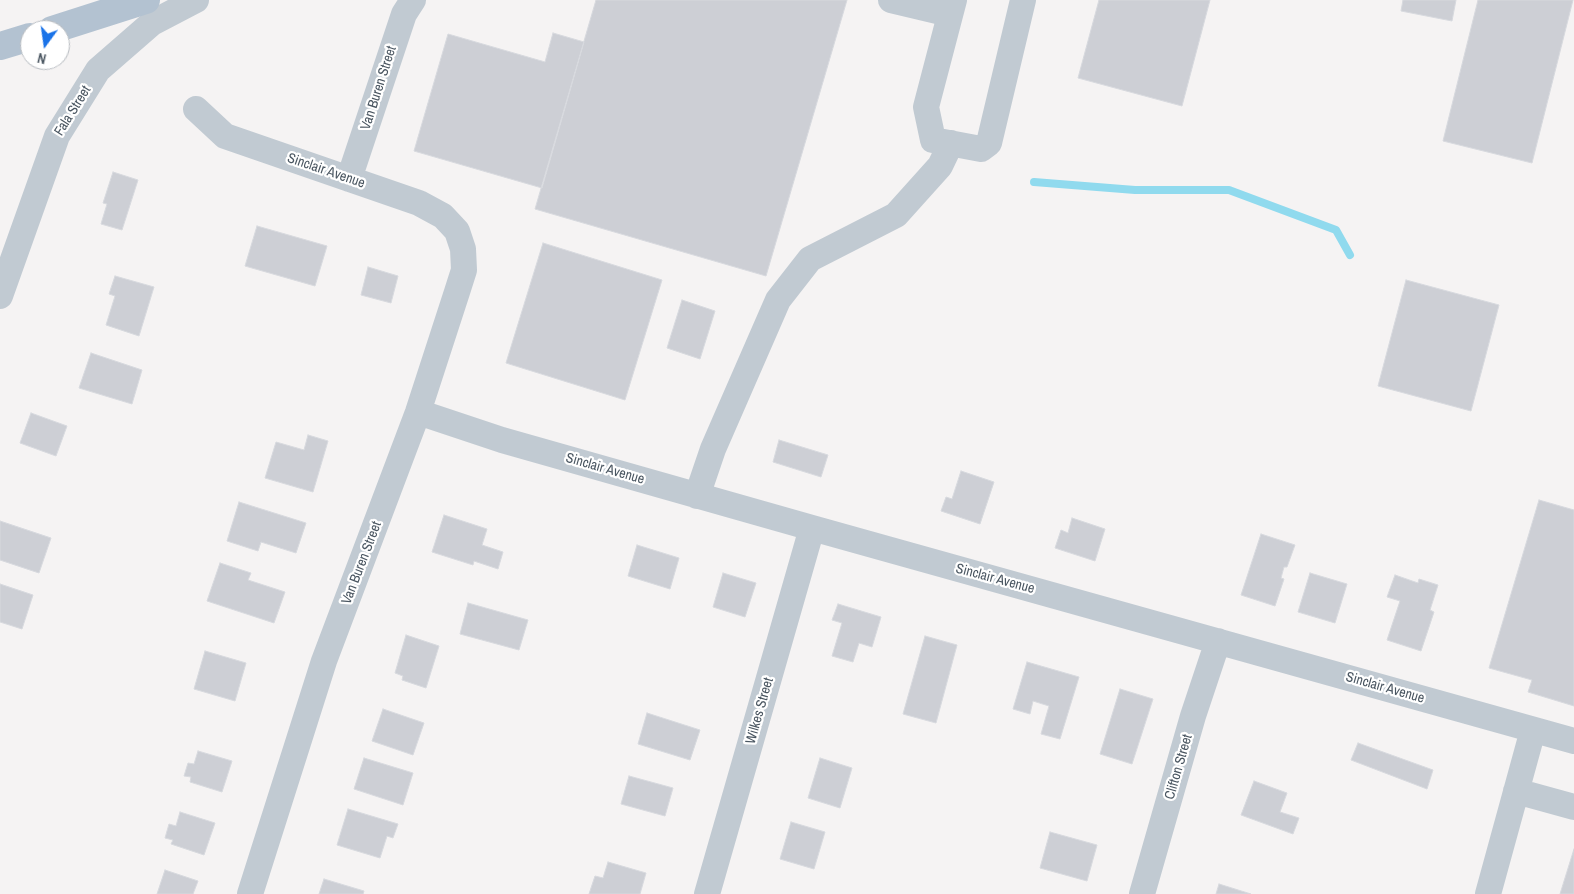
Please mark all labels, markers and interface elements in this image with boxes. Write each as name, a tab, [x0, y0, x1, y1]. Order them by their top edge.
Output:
north arrow	[20, 20, 70, 70]
street label: Van Buren Street	[358, 44, 400, 132]
text: N	[35, 49, 48, 68]
street label: Fala Street	[51, 83, 95, 139]
street label: Sinclair Avenue	[285, 150, 367, 192]
street label: Sinclair Avenue	[564, 450, 646, 488]
street label: Van Buren Street	[339, 519, 385, 607]
street label: Sinclair Avenue	[954, 560, 1036, 598]
street label: Sinclair Avenue	[1344, 669, 1426, 707]
street label: Wilkes Street	[743, 676, 777, 746]
street label: Clifton Street	[1162, 732, 1196, 802]

